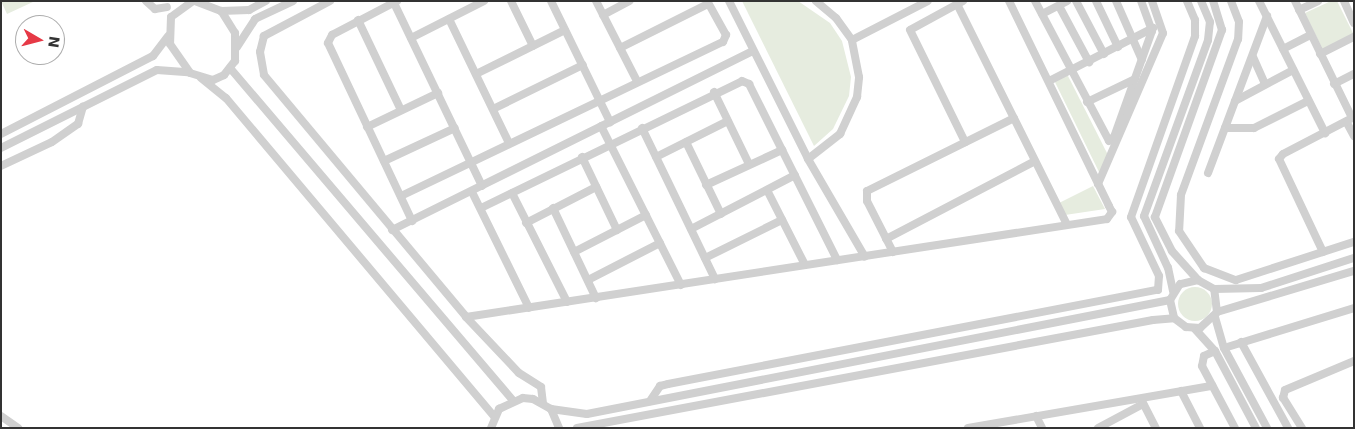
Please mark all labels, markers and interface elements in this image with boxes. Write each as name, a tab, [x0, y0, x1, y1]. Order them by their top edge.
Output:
north arrow	[15, 15, 65, 65]
text: N	[45, 35, 63, 49]

